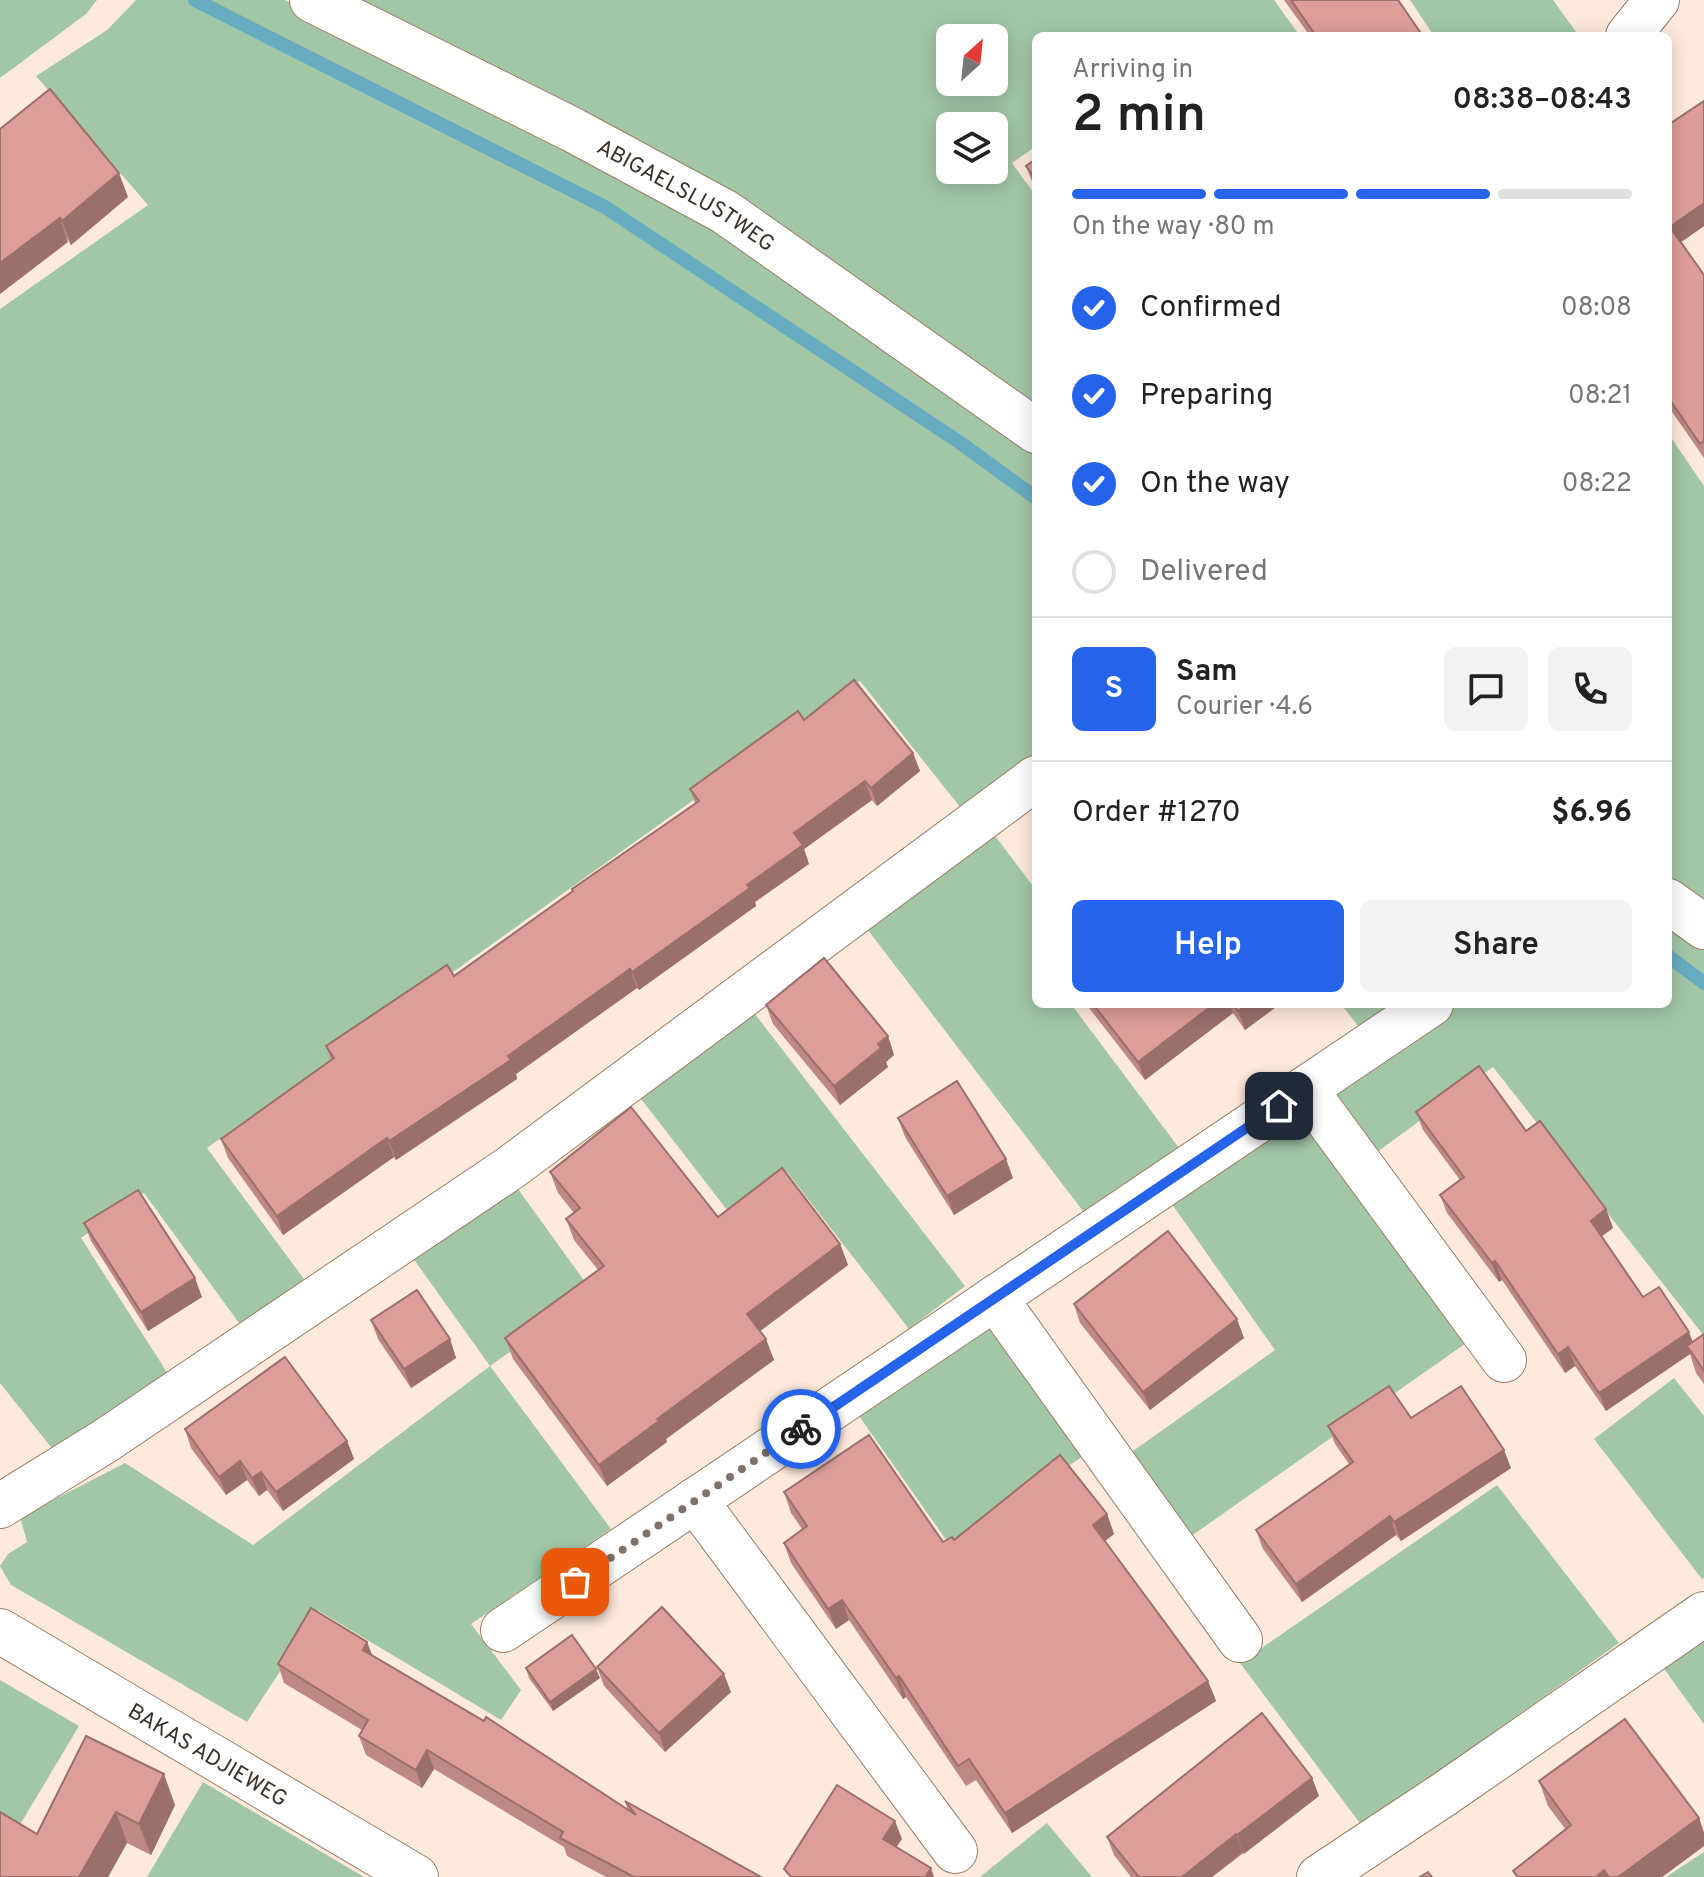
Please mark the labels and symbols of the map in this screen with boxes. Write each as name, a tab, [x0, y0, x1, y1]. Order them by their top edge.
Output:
north arrow	[936, 24, 1008, 96]
street label: ABIGAELSLUSTWEG	[592, 134, 779, 259]
pin	[1245, 1072, 1313, 1140]
courier	[761, 1389, 841, 1469]
pin	[541, 1548, 609, 1616]
street label: BAKAS ADJIEWEG	[122, 1699, 292, 1814]

